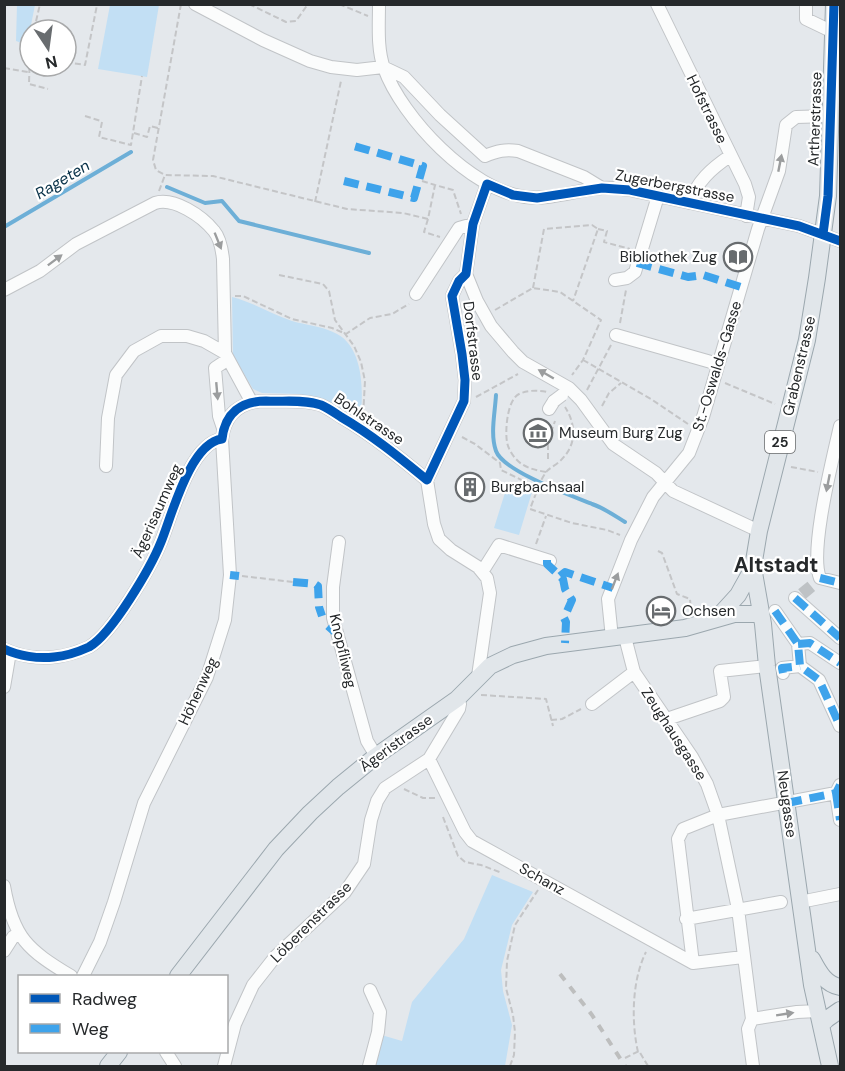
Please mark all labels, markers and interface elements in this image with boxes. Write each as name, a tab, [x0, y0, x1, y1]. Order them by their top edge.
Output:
north arrow	[18, 18, 78, 78]
text: N	[43, 51, 59, 74]
street label: Hofstrasse	[682, 71, 732, 147]
street label: Artherstrasse	[803, 71, 827, 167]
one-way arrow	[775, 154, 785, 173]
water label: Rageten	[31, 155, 93, 204]
street label: Zugerbergstrasse	[614, 165, 736, 207]
one-way arrow	[213, 232, 223, 250]
library icon: Bibliothek Zug	[722, 241, 754, 273]
place label: Bibliothek Zug	[620, 247, 717, 267]
one-way arrow	[47, 255, 62, 267]
street label: St.-Oswalds-Gasse	[688, 298, 746, 434]
street label: Dorfstrasse	[458, 300, 488, 382]
street label: Grabenstrasse	[778, 314, 820, 418]
one-way arrow	[538, 368, 554, 379]
one-way arrow	[212, 382, 222, 401]
street label: Bohlstrasse	[330, 388, 408, 450]
museum icon: Museum Burg Zug	[522, 417, 554, 449]
place label: Museum Burg Zug	[559, 423, 683, 443]
road number: 25	[765, 431, 795, 453]
street label: Ägerisaumweg	[127, 461, 187, 561]
building icon: Burgbachsaal	[454, 471, 486, 503]
one-way arrow	[823, 474, 832, 493]
place label: Burgbachsaal	[491, 477, 584, 497]
district label: Altstadt	[734, 551, 818, 579]
one-way arrow	[611, 572, 621, 590]
hotel icon: Ochsen	[645, 595, 677, 627]
place label: Ochsen	[682, 601, 735, 621]
street label: Knopfliweg	[325, 612, 361, 690]
street label: Höhenweg	[174, 654, 222, 728]
street label: Zeughausgasse	[637, 684, 711, 784]
street label: Ägeristrasse	[355, 710, 437, 776]
street label: Neugasse	[772, 769, 802, 839]
street label: Schanz	[515, 858, 569, 900]
street label: Löberenstrasse	[266, 877, 356, 967]
legend	[18, 975, 228, 1053]
text: Radweg	[72, 987, 137, 1011]
one-way arrow	[775, 1010, 794, 1019]
text: Weg	[72, 1017, 109, 1041]

